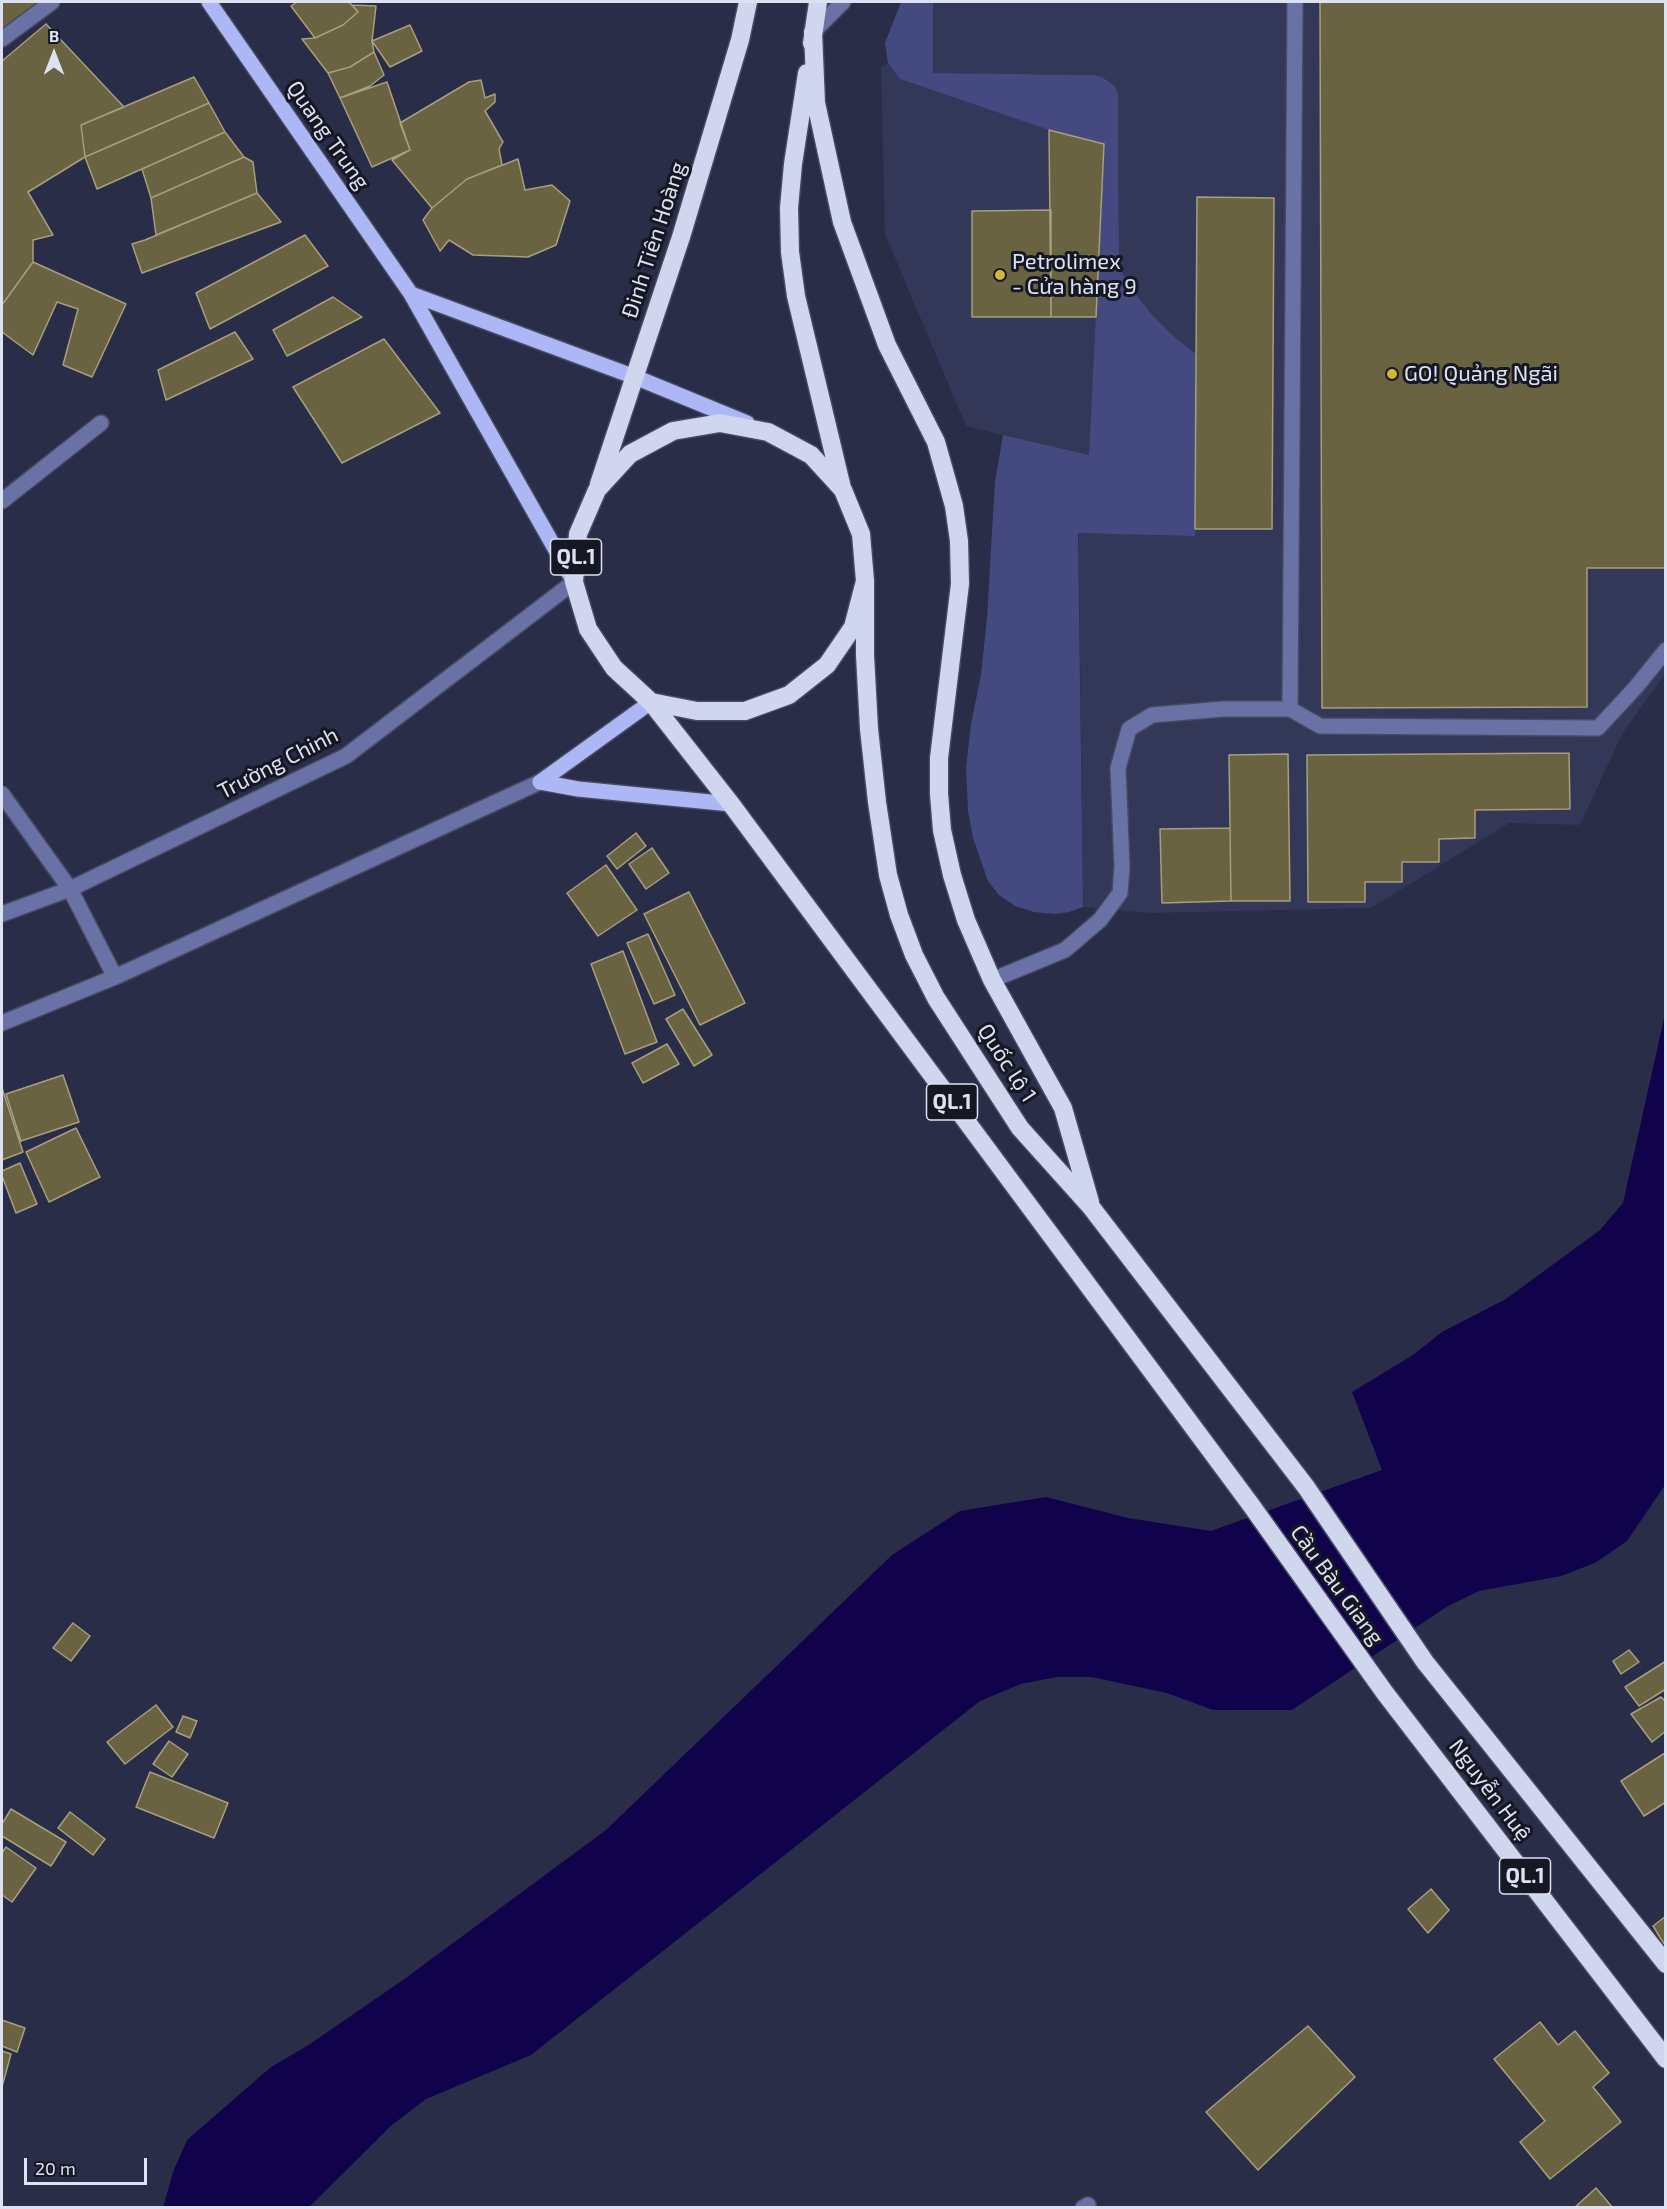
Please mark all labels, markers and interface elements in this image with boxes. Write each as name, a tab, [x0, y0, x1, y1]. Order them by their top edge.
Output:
north arrow	[24, 24, 84, 84]
text: B	[49, 26, 59, 45]
street label: Quang Trung	[281, 76, 375, 194]
street label: Đinh Tiên Hoàng	[616, 159, 692, 321]
place label: Petrolimex - Cửa hàng 9	[1012, 249, 1137, 300]
marker: Petrolimex - Cửa hàng 9	[993, 268, 1007, 282]
place label: GO! Quảng Ngãi	[1404, 361, 1558, 387]
marker: GO! Quảng Ngãi	[1385, 367, 1399, 381]
road number: QL.1	[550, 539, 602, 575]
street label: Trường Chinh	[213, 721, 343, 805]
street label: Quốc lộ 1	[972, 1019, 1042, 1107]
road number: QL.1	[926, 1084, 978, 1120]
street label: Cầu Bàu Giang	[1285, 1520, 1389, 1650]
street label: Nguyễn Huệ	[1443, 1734, 1537, 1846]
road number: QL.1	[1500, 1858, 1550, 1894]
scale bar	[27, 2146, 150, 2184]
text: 20 m	[35, 2157, 76, 2179]

